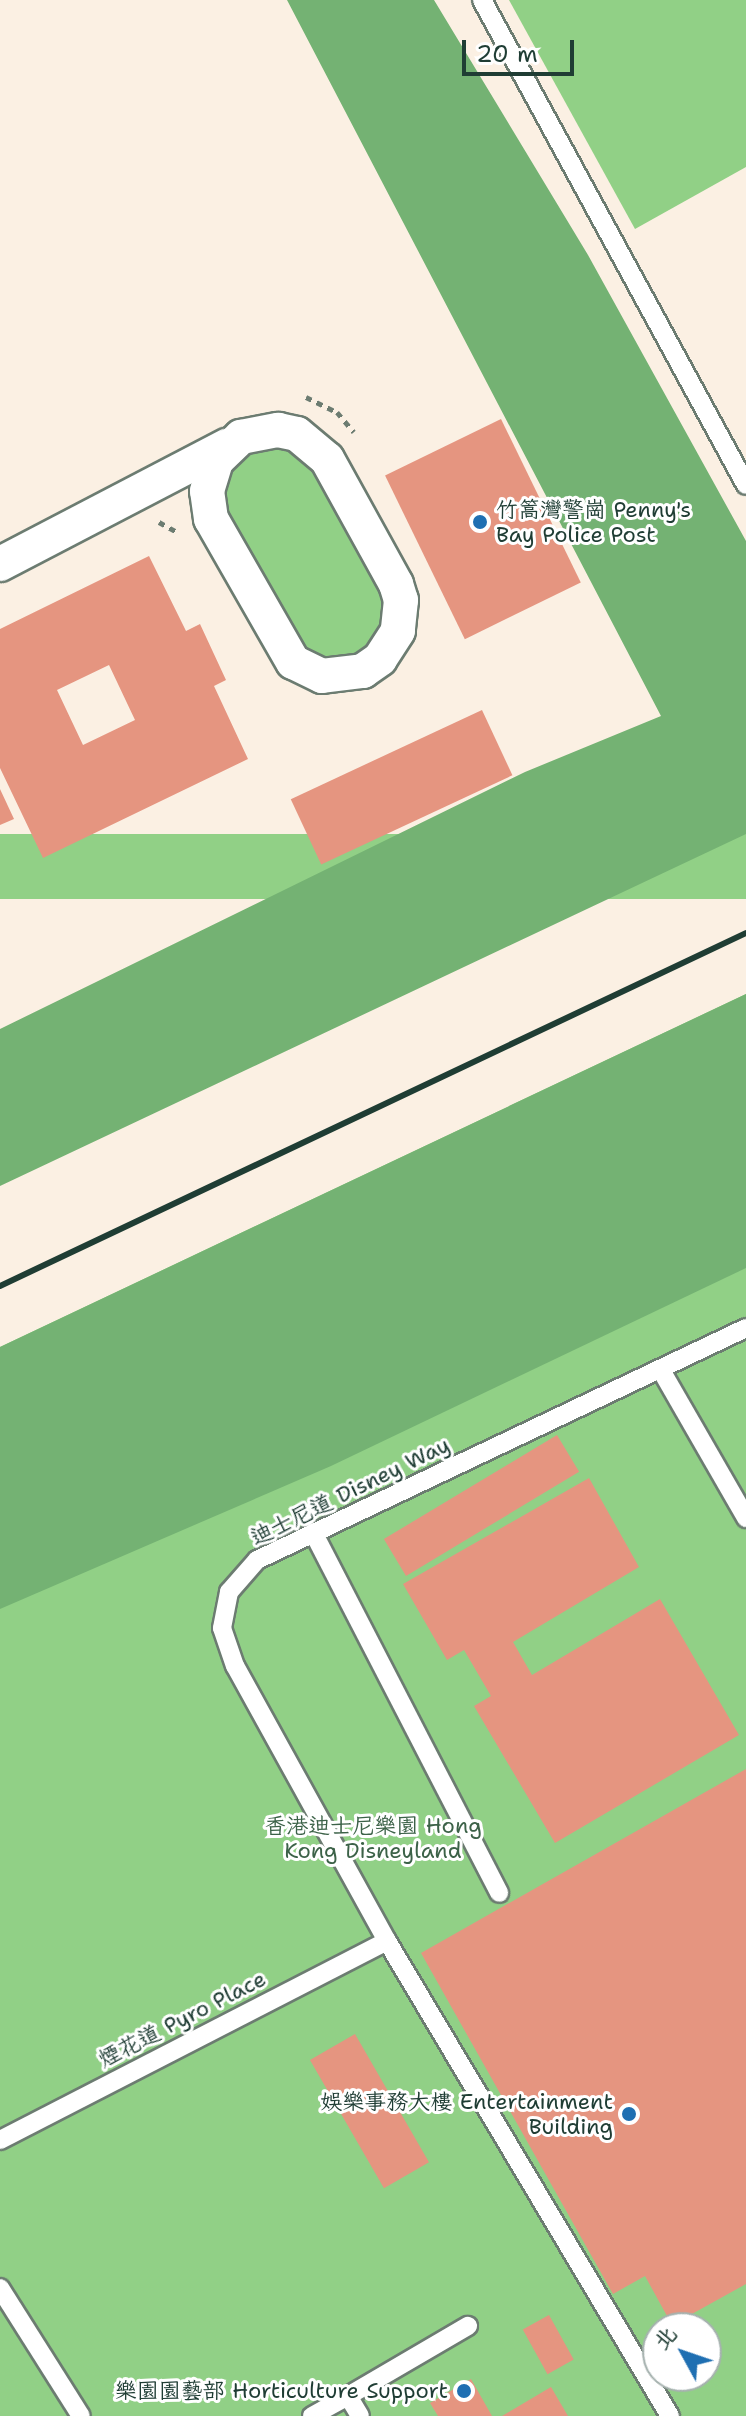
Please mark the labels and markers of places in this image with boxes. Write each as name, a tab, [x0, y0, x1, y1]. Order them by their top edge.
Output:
place label: 竹篙灣警崗 Penny's Bay Police Post	[496, 496, 691, 548]
marker: 竹篙灣警崗 Penny's Bay Police Post	[471, 513, 489, 531]
place label: 娛樂事務大樓 Entertainment Building	[320, 2088, 613, 2140]
marker: 娛樂事務大樓 Entertainment Building	[620, 2105, 638, 2123]
place label: 樂園園藝部 Horticulture Support	[115, 2378, 448, 2404]
marker: 樂園園藝部 Horticulture Support	[455, 2382, 473, 2400]

